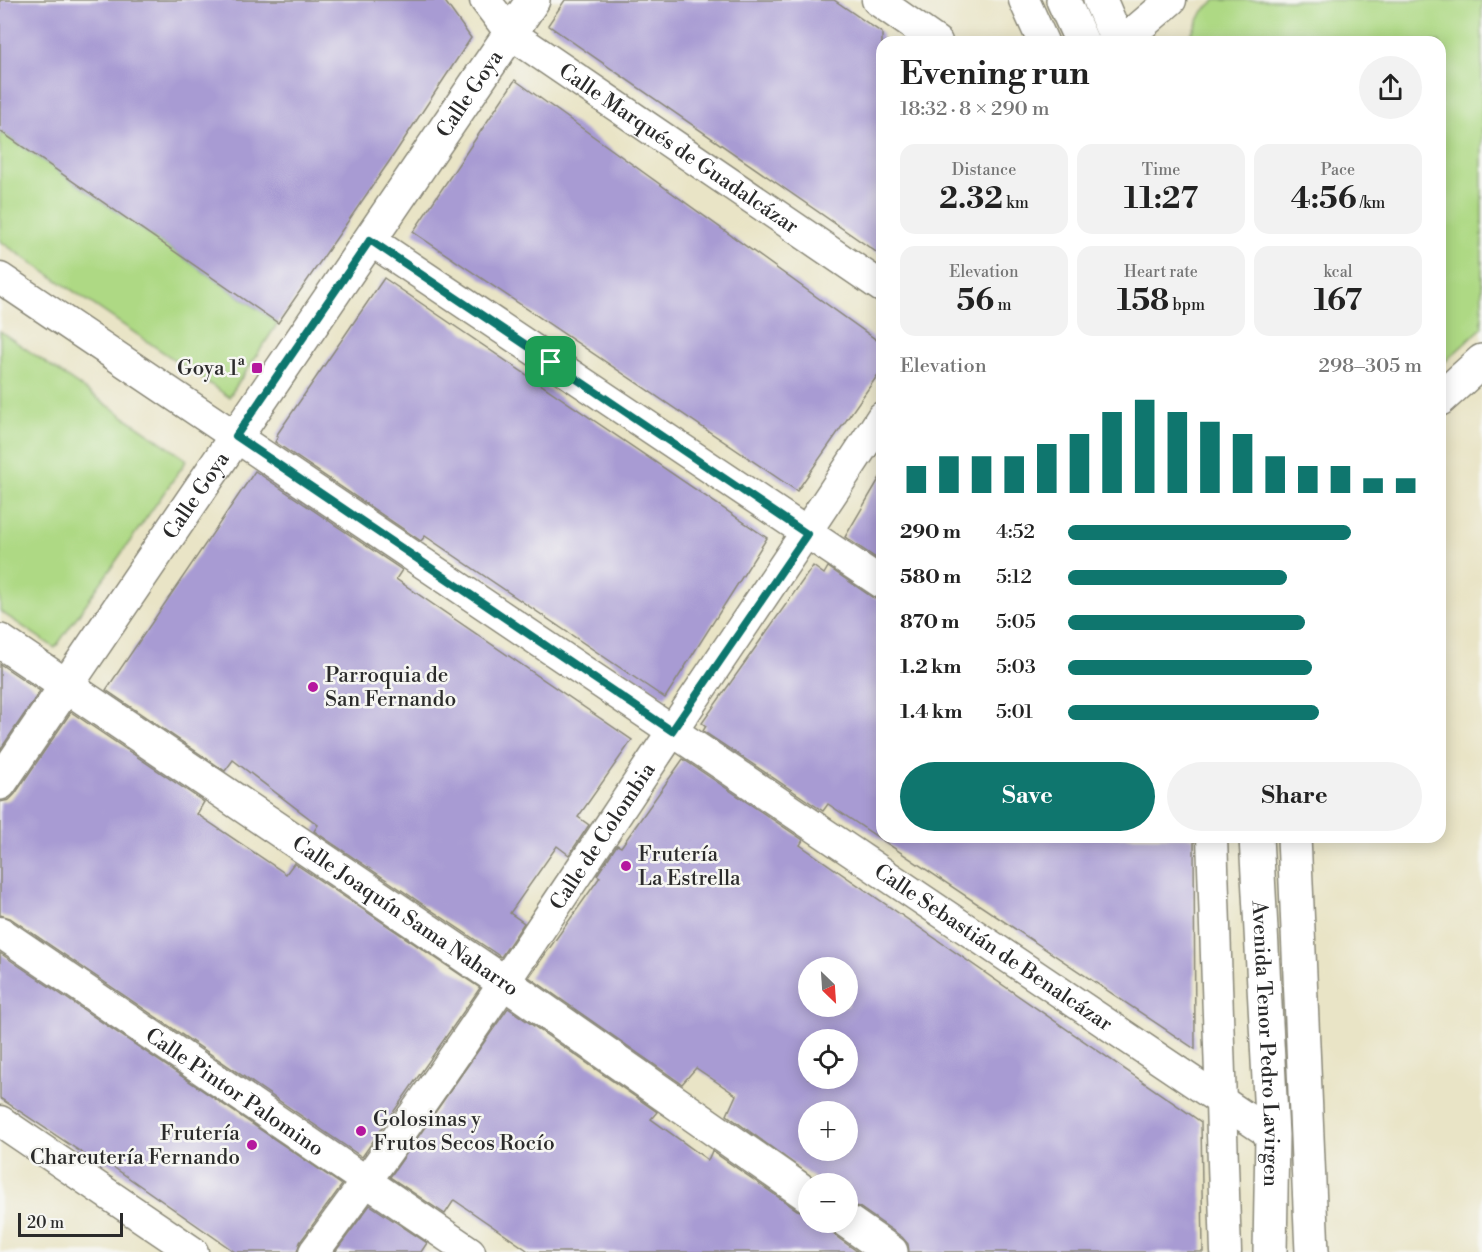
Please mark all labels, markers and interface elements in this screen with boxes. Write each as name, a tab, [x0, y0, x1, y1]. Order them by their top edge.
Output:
street label: Calle Goya	[431, 45, 509, 143]
text: Evening run	[900, 54, 1089, 95]
button: share	[1359, 56, 1422, 119]
street label: Calle Marqués de Guadalcázar	[553, 58, 803, 240]
text: 18:32 · 8 × 290 m	[900, 97, 1049, 122]
text: Distance	[952, 160, 1016, 180]
text: Time	[1142, 160, 1180, 180]
text: Pace	[1321, 160, 1355, 180]
text: 2.32	[939, 180, 1003, 218]
text: 11:27	[1124, 180, 1198, 218]
text: 4:56	[1291, 180, 1357, 218]
text: km	[1003, 193, 1029, 213]
text: /km	[1357, 193, 1385, 213]
text: Elevation	[949, 262, 1019, 282]
text: Heart rate	[1124, 262, 1198, 282]
text: kcal	[1323, 262, 1353, 282]
text: 56	[957, 282, 994, 320]
text: 158	[1117, 282, 1169, 320]
text: 167	[1314, 282, 1362, 320]
text: m	[994, 295, 1011, 315]
text: bpm	[1169, 295, 1205, 315]
pin	[525, 336, 576, 387]
icon: arrive	[534, 345, 567, 378]
text: Elevation	[900, 354, 987, 379]
text: 298–305 m	[1319, 354, 1422, 379]
place label: Goya 1ª	[177, 356, 245, 382]
marker: Goya 1ª	[250, 361, 264, 375]
street label: Calle Goya	[158, 447, 236, 545]
text: 290 m	[900, 520, 961, 545]
text: 4:52	[996, 520, 1035, 545]
text: 580 m	[900, 565, 961, 590]
text: 5:12	[996, 565, 1032, 590]
text: 870 m	[900, 610, 959, 635]
text: 5:05	[996, 610, 1036, 635]
text: 1.2 km	[900, 655, 962, 680]
text: 5:03	[996, 655, 1036, 680]
place label: Parroquia de San Fernando	[325, 663, 456, 713]
marker: Parroquia de San Fernando	[306, 680, 320, 694]
text: 1.4 km	[900, 700, 962, 725]
text: 5:01	[996, 700, 1033, 725]
street label: Calle de Colombia	[545, 758, 662, 915]
button: Save	[900, 762, 1155, 831]
button: Share	[1167, 762, 1422, 831]
street label: Calle Joaquín Sama Naharro	[287, 831, 523, 1003]
place label: Frutería La Estrella	[638, 842, 741, 892]
marker: Frutería La Estrella	[619, 859, 633, 873]
street label: Calle Sebastián de Benalcázar	[869, 859, 1117, 1038]
street label: Avenida Tenor Pedro Lavirgen	[1245, 899, 1284, 1188]
north arrow	[798, 957, 858, 1017]
map controls	[798, 957, 858, 1233]
street label: Calle Pintor Palomino	[140, 1023, 328, 1163]
button: locate	[798, 1029, 858, 1089]
button: +	[798, 1101, 858, 1161]
place label: Golosinas y Frutos Secos Rocío	[373, 1107, 555, 1157]
place label: Frutería Charcutería Fernando	[30, 1121, 240, 1171]
marker: Golosinas y Frutos Secos Rocío	[354, 1124, 368, 1138]
marker: Frutería Charcutería Fernando	[245, 1138, 259, 1152]
button: −	[798, 1173, 858, 1233]
scale bar	[18, 1210, 123, 1238]
text: 20 m	[27, 1213, 64, 1233]

